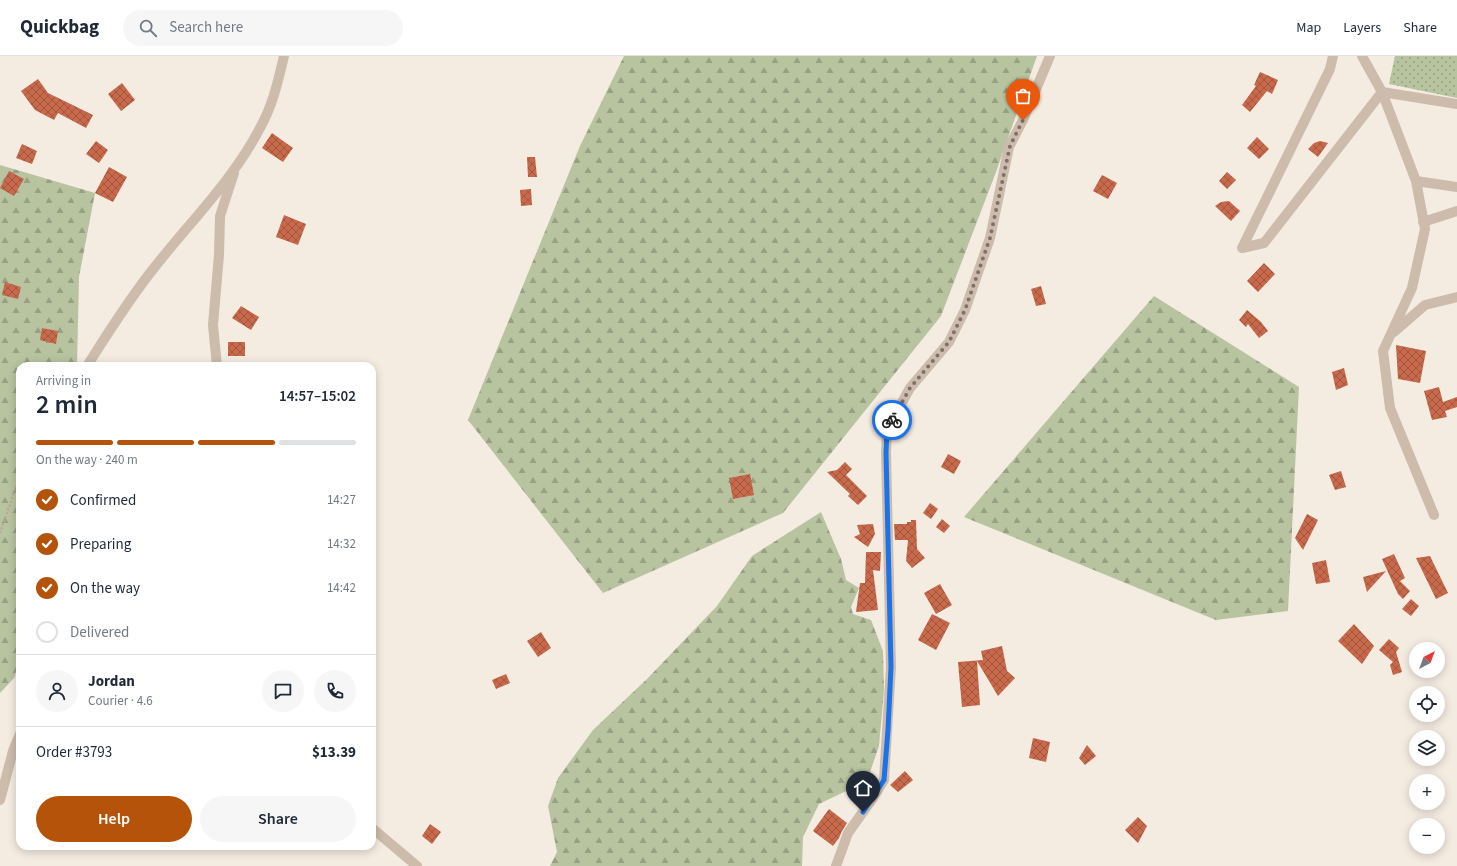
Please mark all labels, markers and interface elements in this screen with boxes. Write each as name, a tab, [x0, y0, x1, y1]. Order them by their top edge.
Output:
search box	[123, 10, 403, 46]
text: Quickbag	[20, 14, 99, 41]
icon: search	[137, 17, 159, 39]
text: Search here	[169, 17, 243, 38]
text: Map	[1296, 18, 1321, 38]
text: Layers	[1343, 18, 1381, 38]
text: Share	[1403, 18, 1437, 38]
pin	[1006, 79, 1040, 120]
icon: bag	[1012, 85, 1034, 107]
text: Arriving in	[36, 372, 91, 390]
text: 2 min	[36, 386, 98, 423]
text: 14:57–15:02	[279, 386, 356, 407]
courier	[872, 400, 912, 440]
icon: bike	[881, 409, 903, 431]
text: On the way · 240 m	[36, 451, 138, 469]
icon: check	[36, 489, 58, 511]
text: Confirmed	[70, 490, 136, 511]
text: 14:27	[327, 491, 356, 509]
icon: check	[36, 533, 58, 555]
text: Preparing	[70, 534, 131, 555]
text: 14:32	[327, 535, 356, 553]
icon: check	[36, 577, 58, 599]
text: On the way	[70, 578, 140, 599]
text: 14:42	[327, 579, 356, 597]
text: Delivered	[70, 622, 129, 643]
north arrow	[1409, 642, 1445, 678]
map controls	[1409, 642, 1445, 854]
button: person	[36, 670, 78, 712]
button: chat	[262, 670, 304, 712]
button: phone	[314, 670, 356, 712]
text: Jordan	[88, 671, 135, 692]
button: locate	[1409, 686, 1445, 722]
text: Courier · 4.6	[88, 692, 153, 710]
button: layers	[1409, 730, 1445, 766]
text: Order #3793	[36, 742, 112, 763]
text: $13.39	[312, 742, 356, 763]
pin	[846, 771, 880, 812]
button: +	[1409, 774, 1445, 810]
icon: home	[852, 777, 874, 799]
button: Help	[36, 796, 192, 842]
button: Share	[200, 796, 356, 842]
button: −	[1409, 818, 1445, 854]

